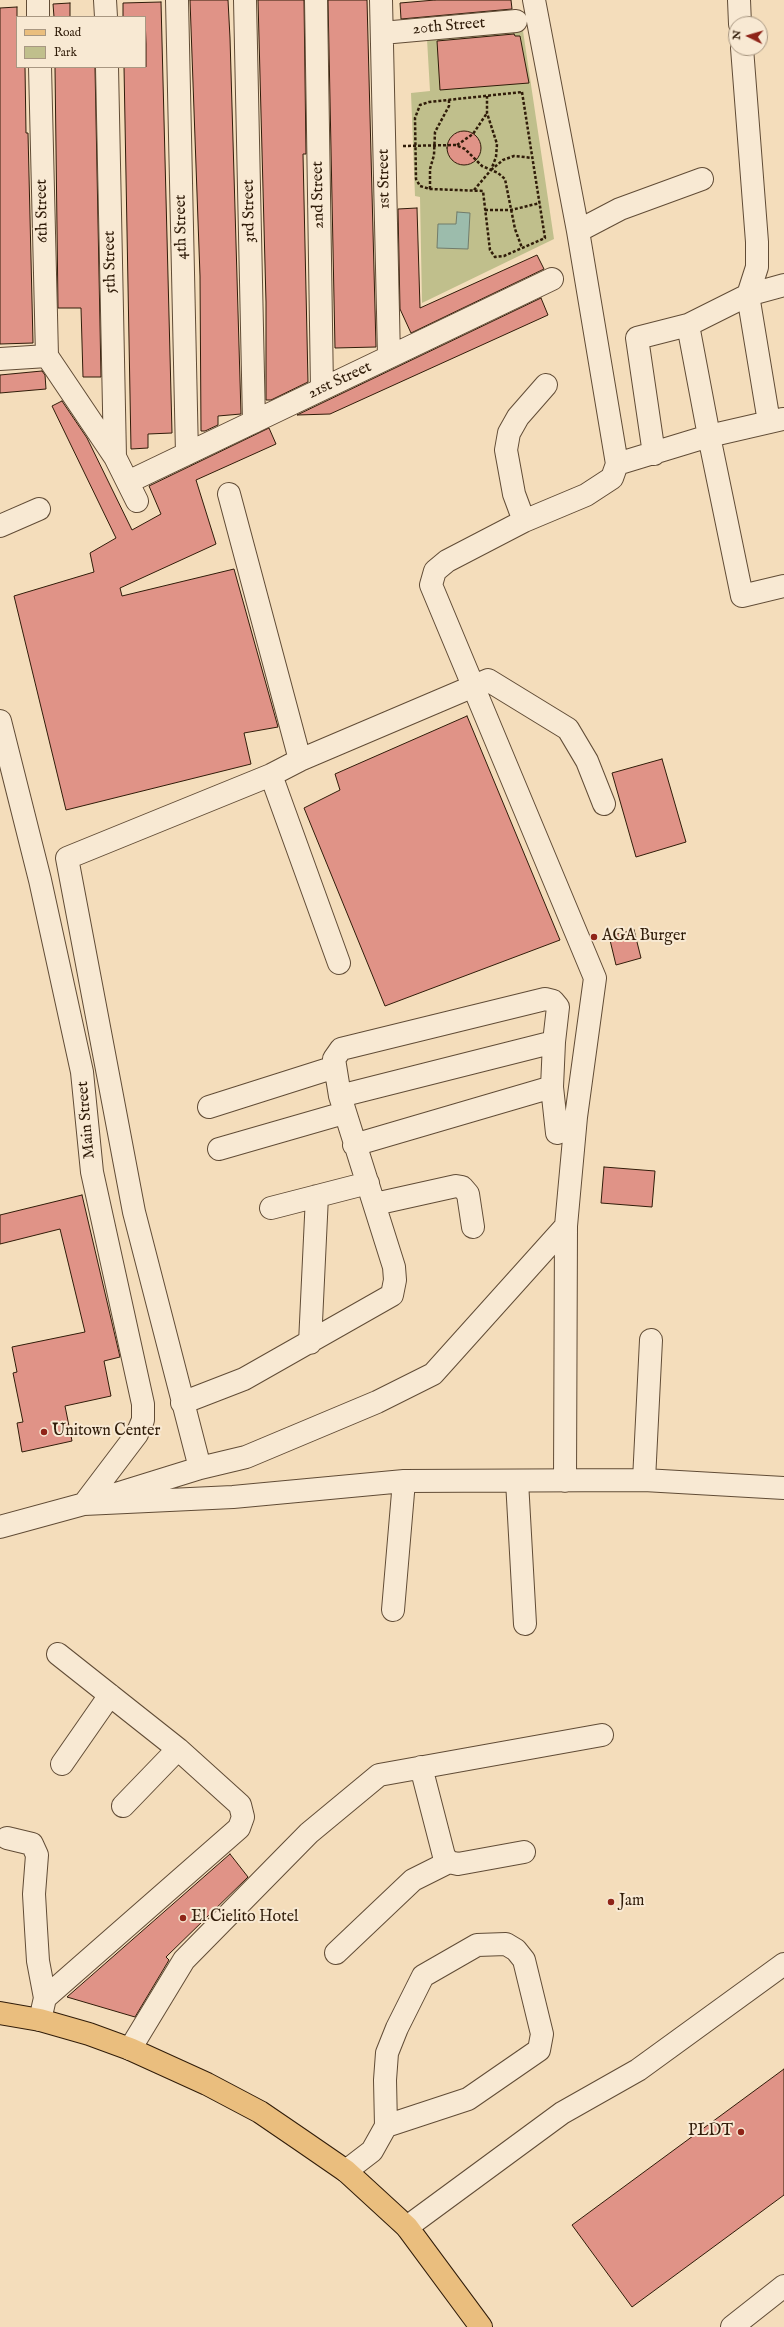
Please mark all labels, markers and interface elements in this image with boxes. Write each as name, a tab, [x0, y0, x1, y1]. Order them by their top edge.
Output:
street label: 20th Street	[412, 14, 486, 40]
legend	[16, 16, 146, 68]
north arrow	[728, 16, 768, 56]
text: Road	[54, 25, 81, 40]
text: N	[730, 30, 744, 40]
text: Park	[54, 45, 77, 60]
street label: 1st Street	[375, 149, 395, 209]
street label: 2nd Street	[309, 161, 329, 229]
street label: 6th Street	[33, 179, 53, 243]
street label: 3rd Street	[240, 179, 260, 243]
street label: 4th Street	[172, 194, 192, 260]
street label: 5th Street	[101, 230, 121, 294]
street label: 21st Street	[305, 358, 375, 404]
place label: AGA Burger	[602, 927, 686, 947]
marker: AGA Burger	[589, 932, 599, 942]
street label: Main Street	[74, 1080, 100, 1160]
place label: Unitown Center	[52, 1422, 160, 1442]
marker: Unitown Center	[39, 1427, 49, 1437]
place label: Jam	[619, 1892, 644, 1912]
marker: Jam	[606, 1897, 616, 1907]
place label: El Cielito Hotel	[191, 1908, 298, 1928]
marker: El Cielito Hotel	[178, 1913, 188, 1923]
place label: PLDT	[688, 2122, 733, 2142]
marker: PLDT	[736, 2127, 746, 2137]

